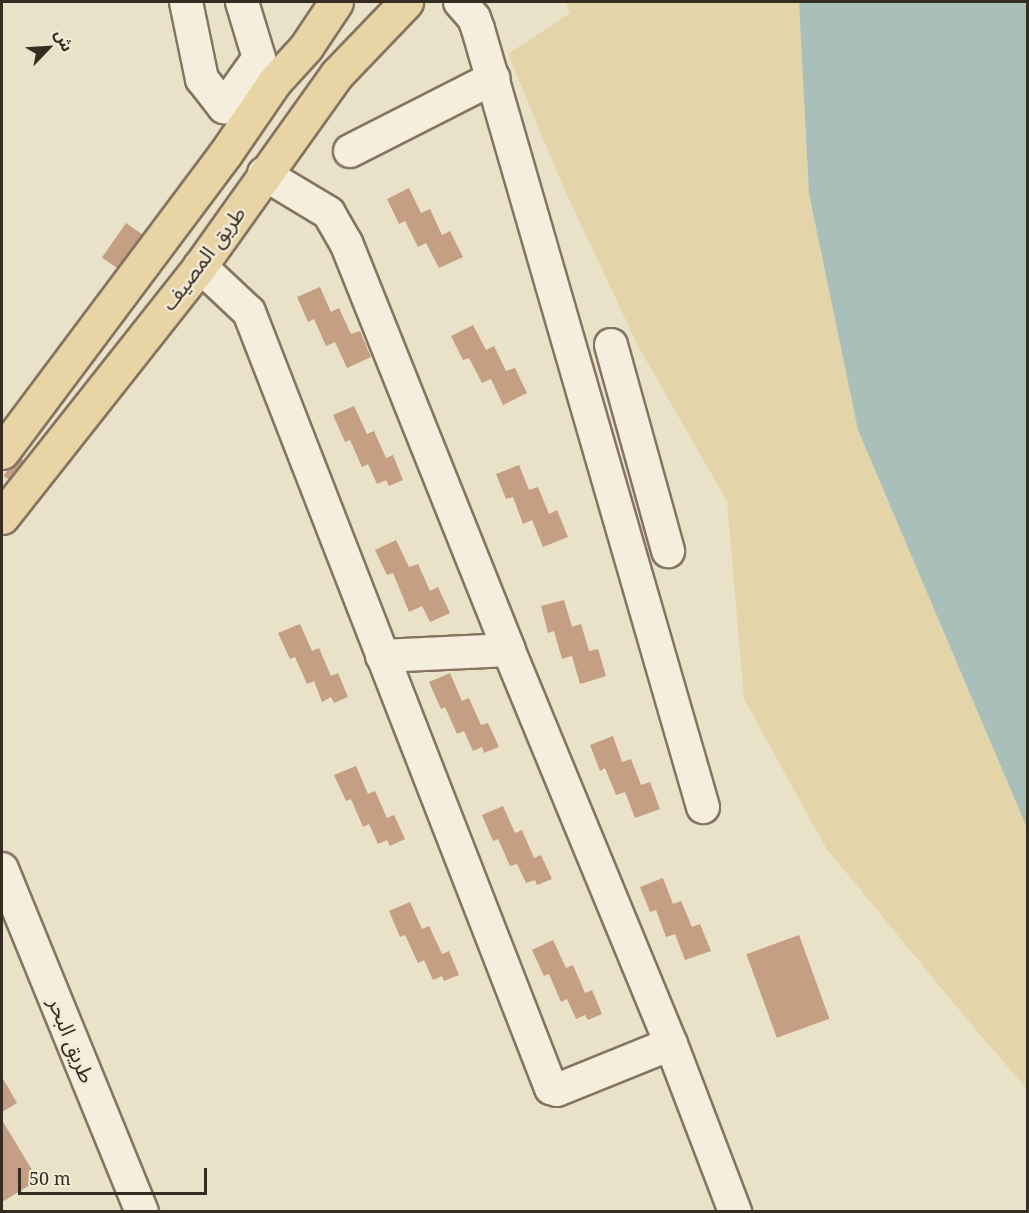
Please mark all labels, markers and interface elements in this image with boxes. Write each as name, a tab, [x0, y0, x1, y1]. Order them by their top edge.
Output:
north arrow	[18, 18, 78, 78]
text: ش	[50, 26, 79, 55]
street label: طريق المصيف	[156, 201, 250, 315]
street label: طريق البحر	[43, 994, 101, 1086]
scale bar	[21, 1156, 210, 1194]
text: 50 m	[29, 1166, 71, 1190]

